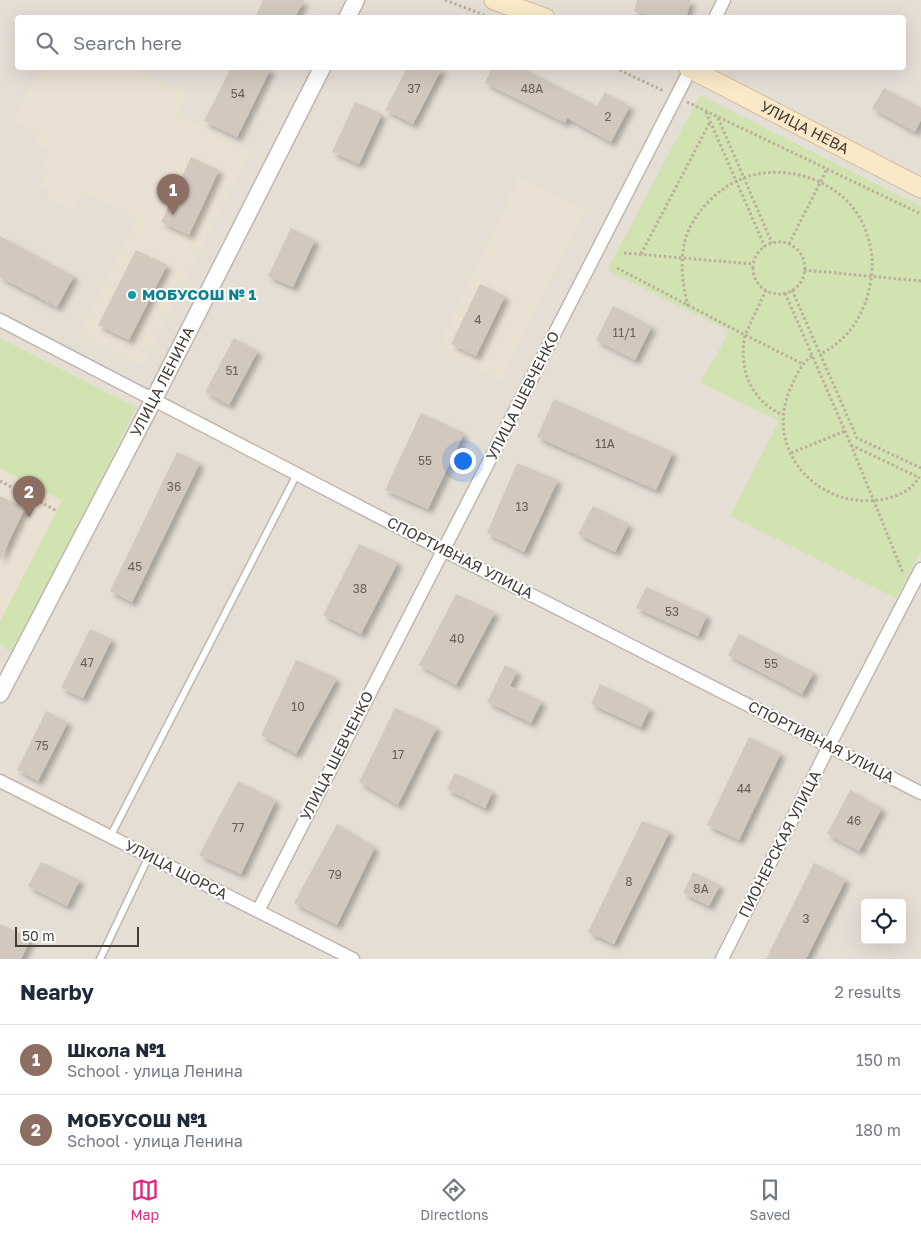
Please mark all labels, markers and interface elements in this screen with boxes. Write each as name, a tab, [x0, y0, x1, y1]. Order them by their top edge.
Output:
search box	[15, 15, 906, 70]
icon: search	[33, 29, 61, 57]
text: Search here	[73, 31, 182, 54]
house number: 37	[407, 81, 421, 96]
house number: 48А	[521, 81, 543, 96]
house number: 54	[231, 86, 245, 101]
street label: УЛИЦА НЕВА	[758, 96, 852, 157]
house number: 2	[605, 109, 612, 124]
pin: 1	[157, 174, 189, 215]
place label: МОБУСОШ № 1	[142, 285, 257, 303]
marker: МОБУСОШ № 1	[126, 289, 138, 301]
house number: 4	[474, 312, 482, 327]
street label: УЛИЦА ЛЕНИНА	[126, 323, 197, 439]
house number: 11/1	[612, 325, 636, 340]
street label: УЛИЦА ШЕВЧЕНКО	[482, 328, 563, 463]
house number: 51	[226, 363, 239, 378]
house number: 11А	[595, 436, 615, 451]
your location	[450, 448, 476, 474]
house number: 55	[418, 453, 432, 468]
pin: 2	[13, 476, 45, 517]
house number: 36	[167, 479, 181, 494]
house number: 13	[516, 499, 528, 514]
street label: СПОРТИВНАЯ УЛИЦА	[384, 512, 537, 602]
house number: 45	[128, 559, 142, 574]
house number: 38	[353, 581, 367, 596]
house number: 53	[665, 604, 679, 619]
house number: 40	[450, 631, 464, 646]
house number: 47	[80, 655, 94, 670]
house number: 55	[764, 656, 778, 671]
street label: УЛИЦА ШЕВЧЕНКО	[296, 688, 377, 823]
street label: СПОРТИВНАЯ УЛИЦА	[745, 696, 898, 786]
house number: 10	[291, 699, 305, 714]
house number: 75	[35, 738, 49, 753]
house number: 17	[392, 747, 404, 762]
street label: ПИОНЕРСКАЯ УЛИЦА	[734, 767, 824, 920]
house number: 44	[737, 781, 751, 796]
house number: 46	[847, 813, 861, 828]
house number: 77	[232, 820, 244, 835]
street label: УЛИЦА ЩОРСА	[122, 836, 231, 903]
house number: 79	[328, 867, 342, 882]
house number: 8	[625, 874, 633, 889]
house number: 8А	[693, 881, 709, 896]
map controls	[861, 899, 906, 944]
button: locate	[861, 899, 906, 944]
house number: 3	[802, 911, 810, 926]
scale bar	[15, 924, 139, 947]
text: 50 m	[22, 927, 55, 944]
text: Nearby	[20, 979, 94, 1005]
text: 2 results	[835, 982, 901, 1002]
text: Школа №1	[67, 1038, 166, 1061]
text: 1	[32, 1050, 40, 1070]
text: 150 m	[856, 1050, 901, 1070]
text: School · улица Ленина	[67, 1061, 243, 1081]
text: МОБУСОШ №1	[67, 1108, 207, 1131]
text: 2	[31, 1120, 41, 1140]
text: 180 m	[855, 1120, 901, 1140]
text: School · улица Ленина	[67, 1131, 243, 1151]
tab: Map	[131, 1176, 159, 1223]
tab: Directions	[420, 1176, 489, 1223]
tab: Saved	[750, 1176, 790, 1223]

